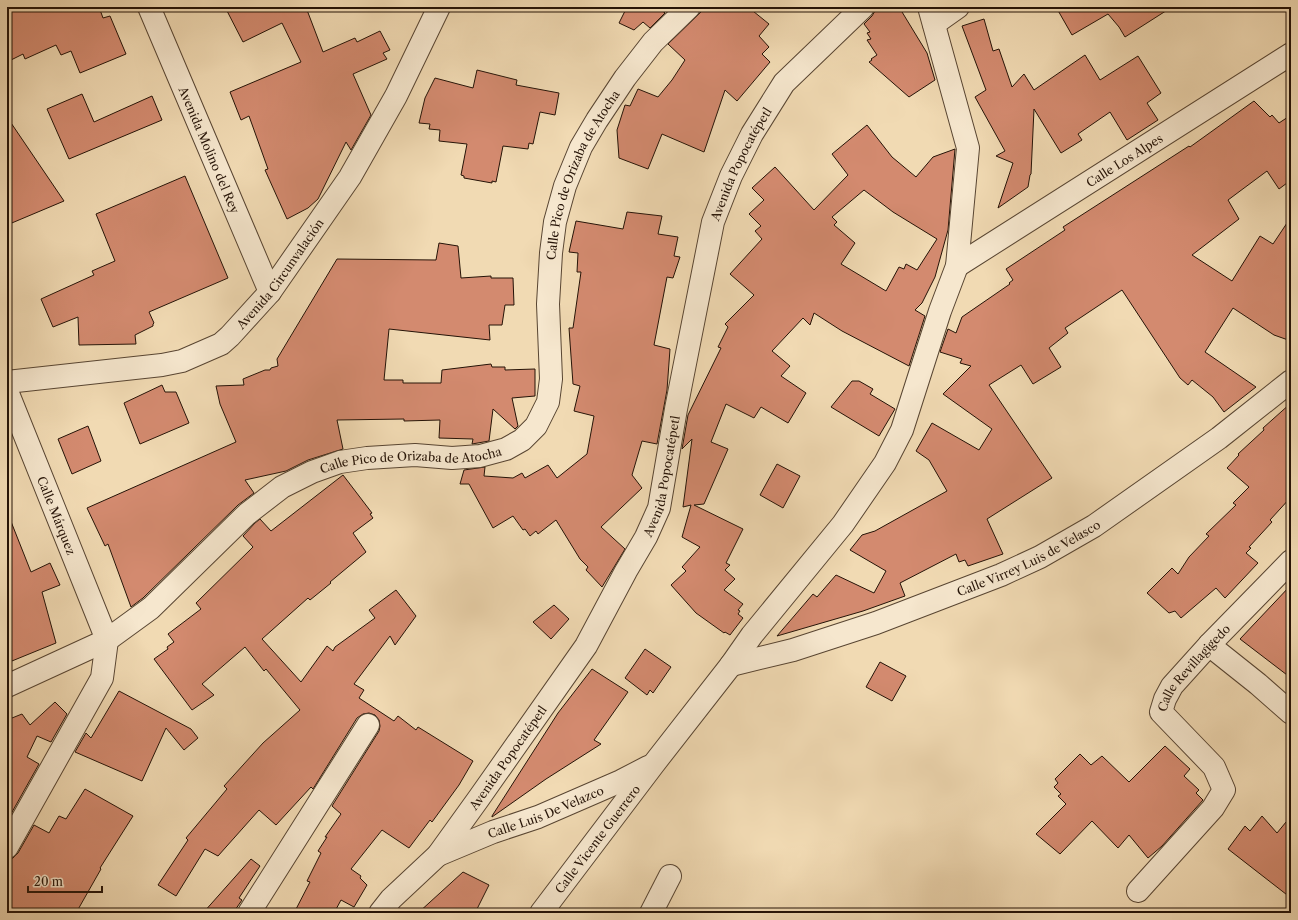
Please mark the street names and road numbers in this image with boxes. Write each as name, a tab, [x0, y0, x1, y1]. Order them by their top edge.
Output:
street label: Avenida Molino del Rey	[176, 83, 243, 216]
street label: Calle Pico de Orizaba de Atocha	[543, 87, 623, 260]
street label: Avenida Popocatépetl	[706, 104, 775, 224]
street label: Calle Los Alpes	[1083, 130, 1165, 190]
street label: Avenida Circunvalación	[232, 215, 327, 332]
street label: Avenida Popocatépetl	[639, 414, 682, 540]
street label: Calle Pico de Orizaba de Atocha	[318, 443, 504, 476]
street label: Calle Márquez	[34, 474, 79, 557]
street label: Calle Virrey Luis de Velasco	[955, 517, 1103, 599]
street label: Calle Revillagigedo	[1154, 621, 1233, 713]
street label: Avenida Popocatépetl	[465, 702, 550, 813]
street label: Calle Luis De Velazco	[485, 782, 606, 841]
street label: Calle Vicente Guerrero	[551, 782, 643, 896]

